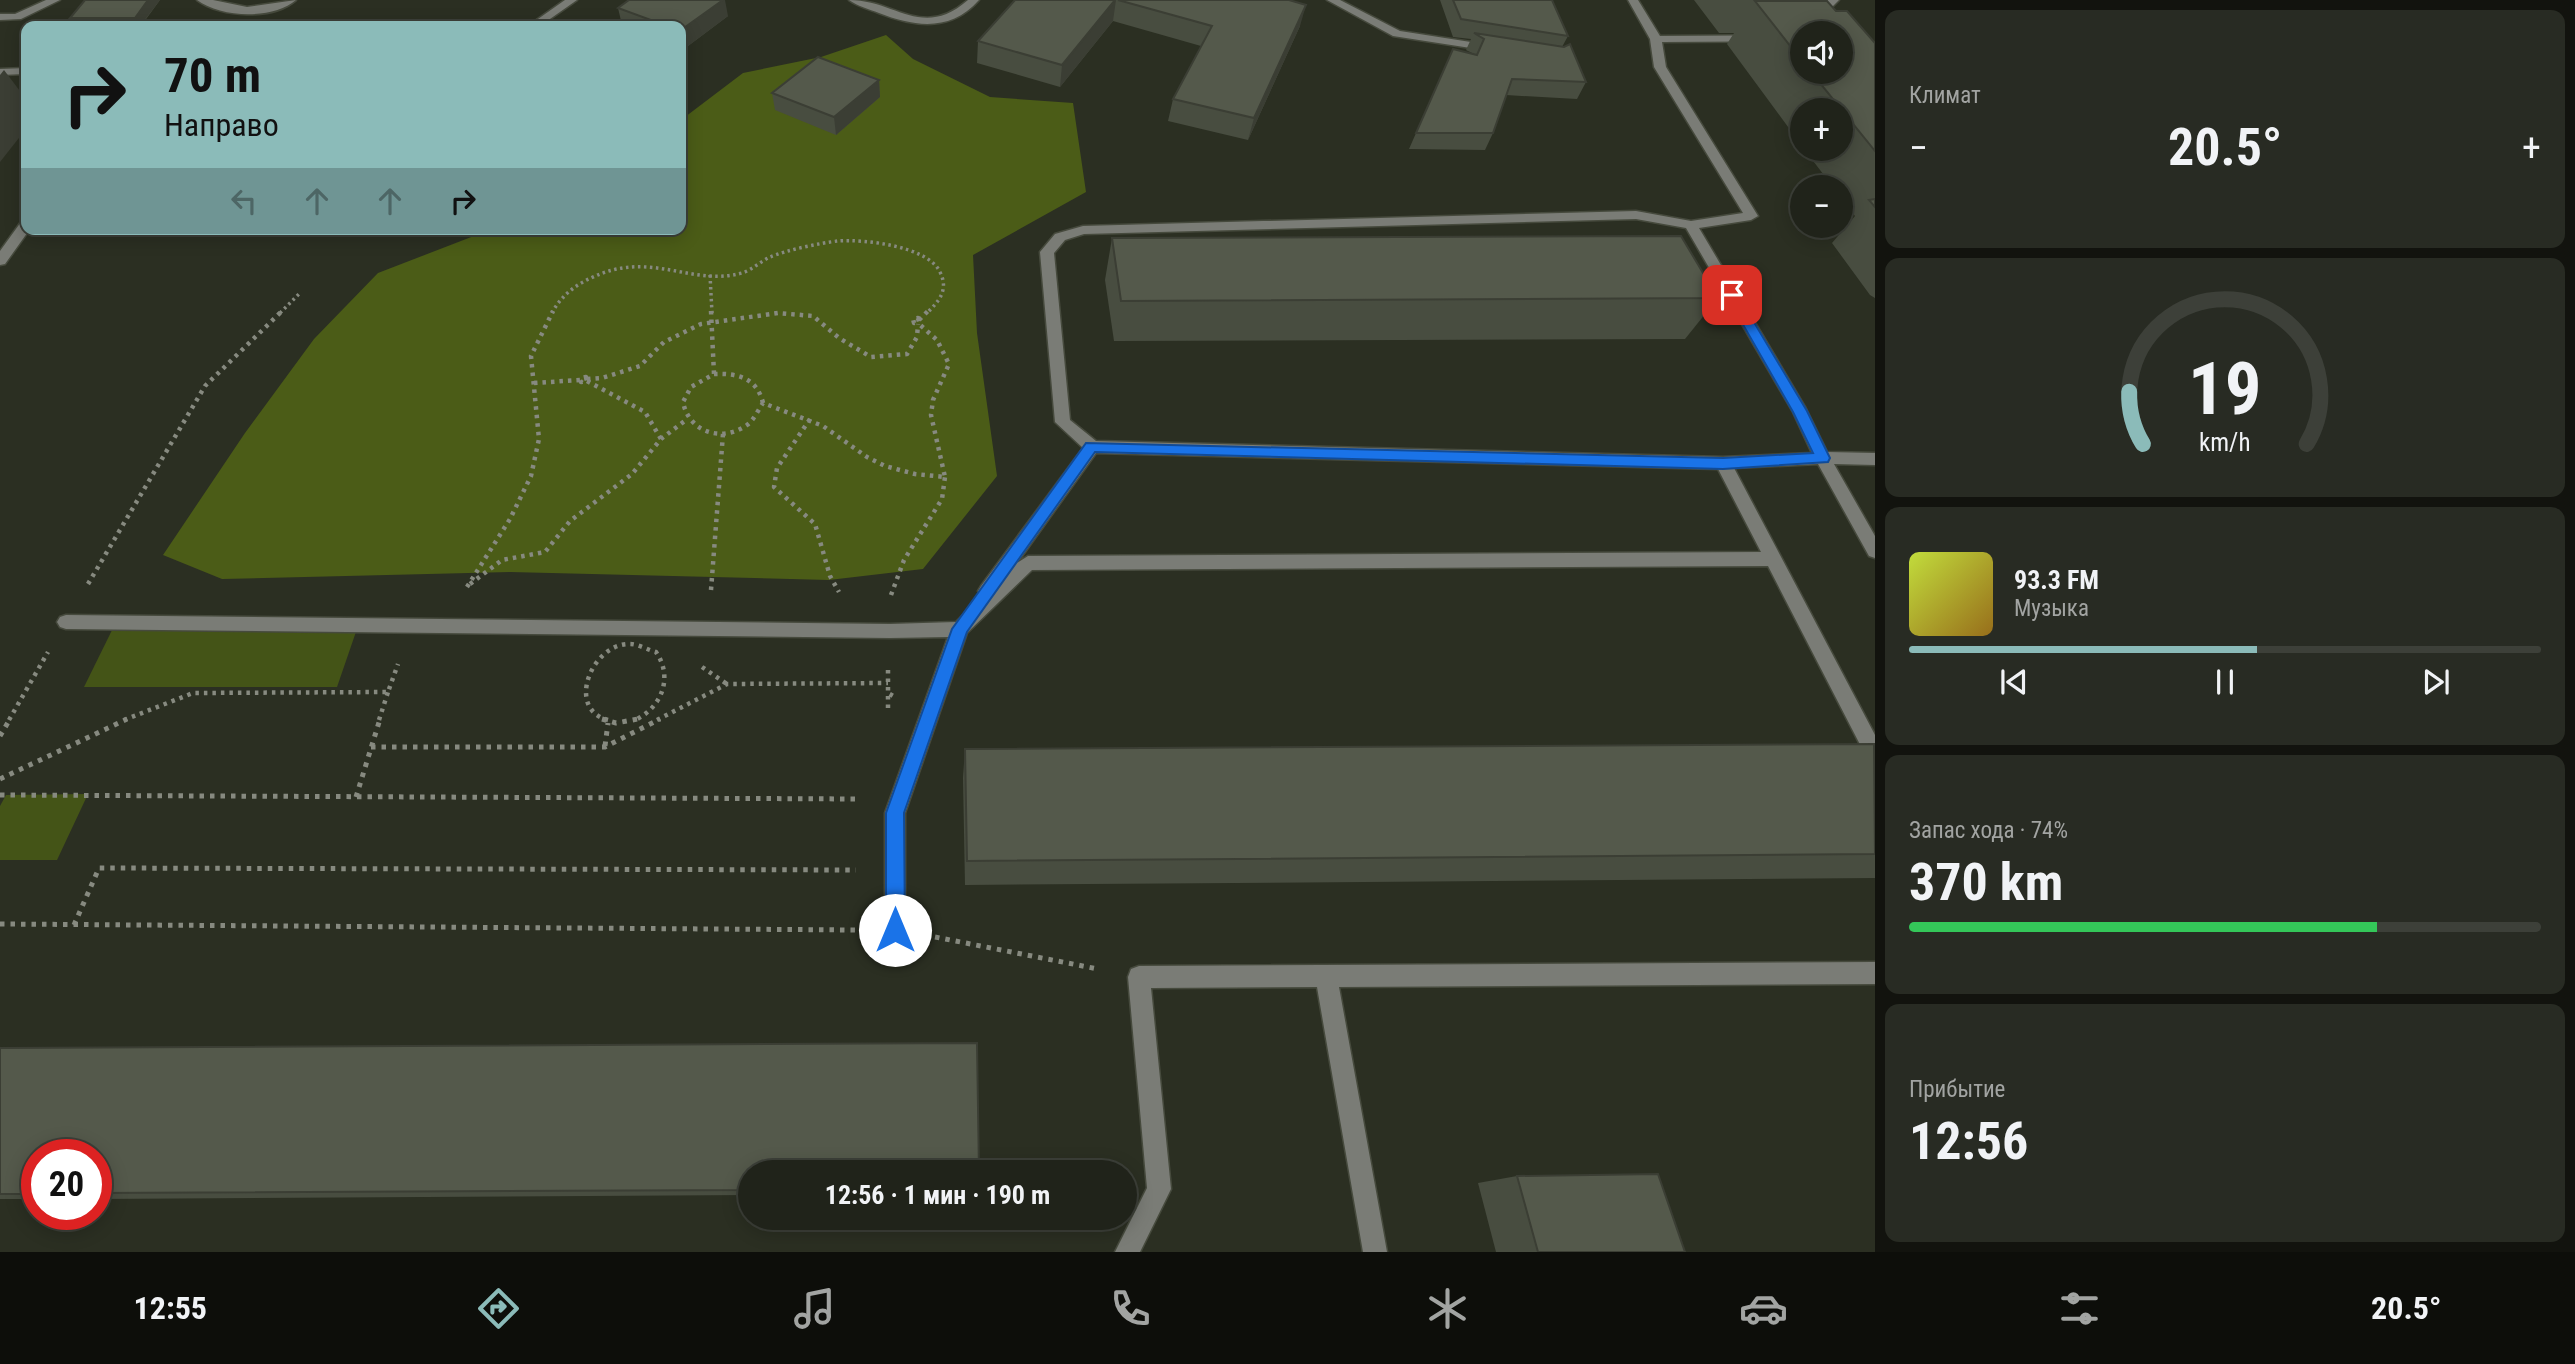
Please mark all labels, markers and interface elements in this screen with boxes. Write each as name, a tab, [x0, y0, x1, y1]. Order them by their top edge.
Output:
map controls	[1790, 21, 1853, 238]
button: sound	[1790, 21, 1853, 84]
text: 70 m	[164, 47, 261, 104]
icon: right	[49, 49, 140, 140]
text: Климат	[1909, 82, 1981, 109]
button: +	[1790, 98, 1853, 161]
text: Направо	[164, 106, 279, 144]
text: 20.5°	[2168, 117, 2282, 178]
text: −	[1909, 126, 1928, 170]
text: +	[2522, 126, 2541, 170]
button: −	[1790, 175, 1853, 238]
icon: left	[225, 182, 263, 220]
icon: ahead	[298, 182, 336, 220]
icon: ahead	[371, 182, 409, 220]
icon: right	[444, 182, 482, 220]
pin	[1702, 265, 1762, 325]
icon: arrive	[1713, 276, 1751, 314]
text: 19	[2188, 346, 2262, 432]
text: km/h	[2199, 427, 2251, 456]
text: 93.3 FM	[2014, 565, 2099, 595]
text: Музыка	[2014, 595, 2089, 622]
icon: previous	[1995, 663, 2033, 701]
icon: pause	[2206, 663, 2244, 701]
icon: next	[2417, 663, 2455, 701]
text: Запас хода · 74%	[1909, 817, 2068, 844]
text: 370 km	[1909, 852, 2063, 913]
position arrow	[858, 893, 932, 967]
text: Прибытие	[1909, 1076, 2005, 1103]
text: 12:56	[1909, 1111, 2028, 1172]
speed limit sign: 20	[21, 1139, 112, 1230]
text: 12:56 · 1 мин · 190 m	[825, 1180, 1050, 1210]
icon: directions	[474, 1284, 523, 1333]
icon: music	[790, 1284, 839, 1333]
icon: phone	[1106, 1284, 1155, 1333]
icon: climate	[1423, 1284, 1472, 1333]
icon: car	[1739, 1284, 1788, 1333]
icon: filters	[2055, 1284, 2104, 1333]
text: 12:55	[134, 1289, 207, 1327]
text: 20.5°	[2371, 1289, 2441, 1327]

